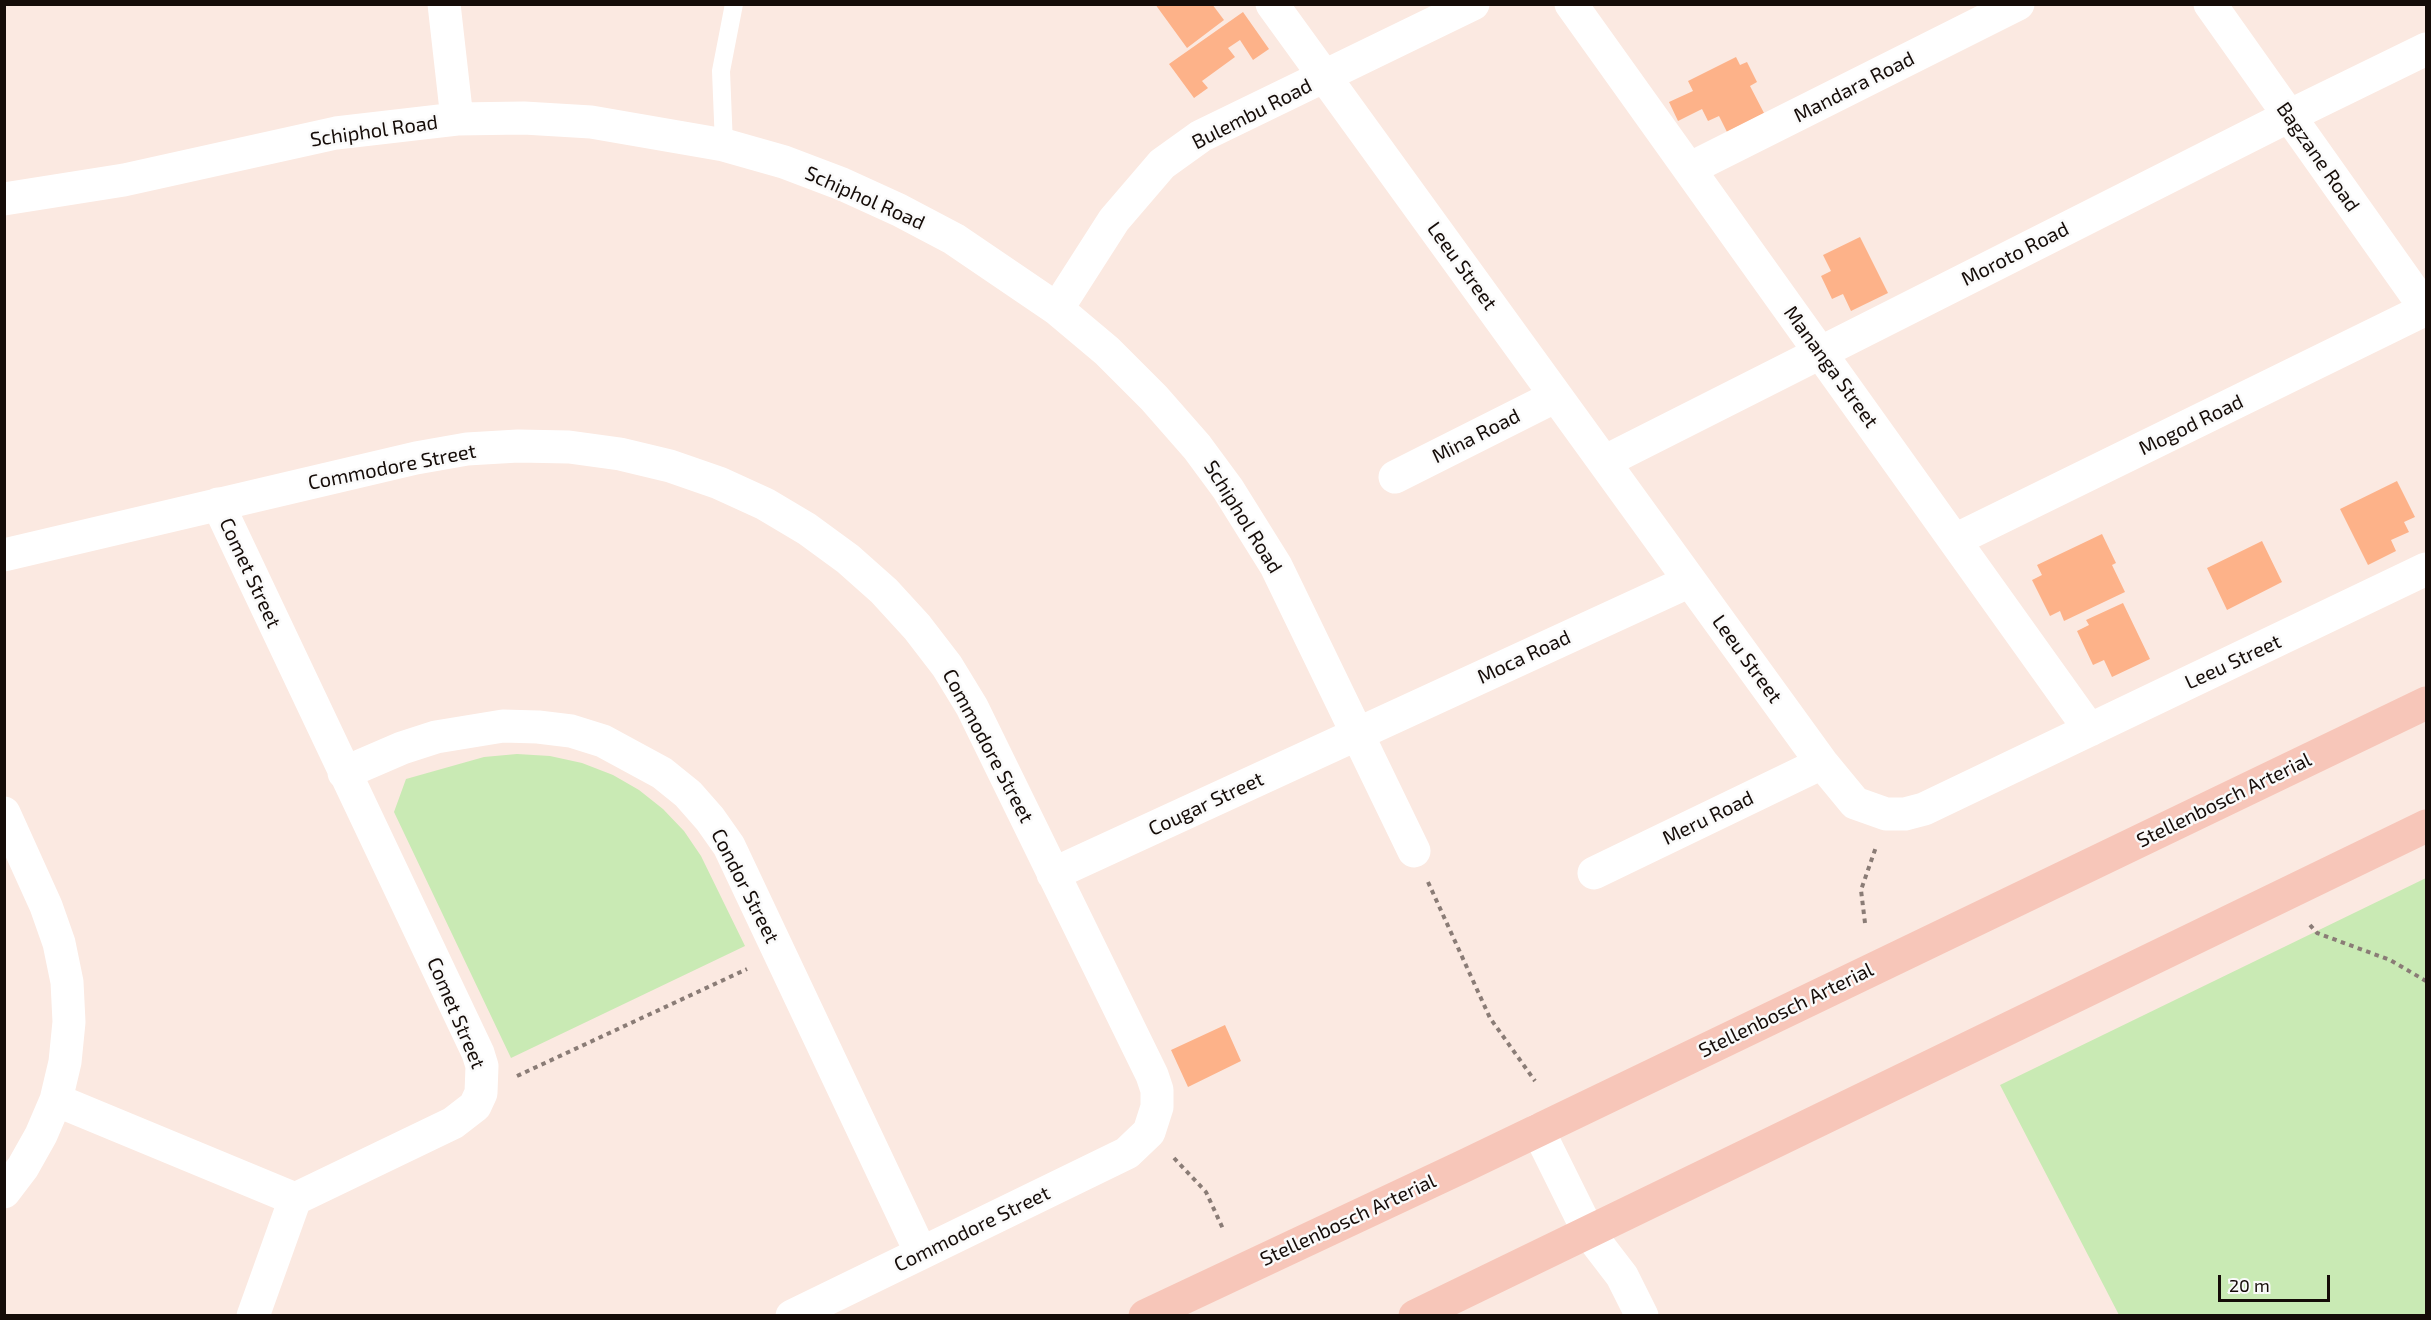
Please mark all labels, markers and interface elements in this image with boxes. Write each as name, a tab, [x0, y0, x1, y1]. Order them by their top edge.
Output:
street label: Mandara Road	[1790, 46, 1918, 128]
street label: Bulembu Road	[1188, 73, 1316, 155]
street label: Bagzane Road	[2271, 97, 2365, 217]
street label: Schiphol Road	[309, 110, 439, 152]
street label: Schiphol Road	[801, 161, 929, 235]
street label: Leeu Street	[1422, 217, 1502, 315]
street label: Moroto Road	[1957, 217, 2073, 291]
street label: Mananga Street	[1779, 301, 1883, 433]
street label: Mogod Road	[2135, 389, 2247, 461]
street label: Mina Road	[1428, 404, 1524, 468]
street label: Commodore Street	[306, 439, 478, 495]
street label: Schiphol Road	[1199, 456, 1287, 578]
street label: Comet Street	[214, 514, 286, 632]
street label: Leeu Street	[1707, 610, 1787, 708]
street label: Moca Road	[1474, 625, 1574, 689]
street label: Leeu Street	[2181, 629, 2285, 695]
street label: Commodore Street	[937, 665, 1039, 827]
street label: Stellenbosch Arterial	[2133, 747, 2315, 853]
street label: Cougar Street	[1145, 767, 1267, 841]
street label: Meru Road	[1659, 786, 1757, 850]
street label: Condor Street	[706, 825, 784, 947]
street label: Comet Street	[422, 954, 490, 1072]
street label: Stellenbosch Arterial	[1695, 957, 1877, 1063]
street label: Stellenbosch Arterial	[1256, 1169, 1440, 1271]
street label: Commodore Street	[890, 1181, 1054, 1277]
scale bar	[2221, 1263, 2334, 1301]
text: 20 m	[2229, 1274, 2270, 1296]

